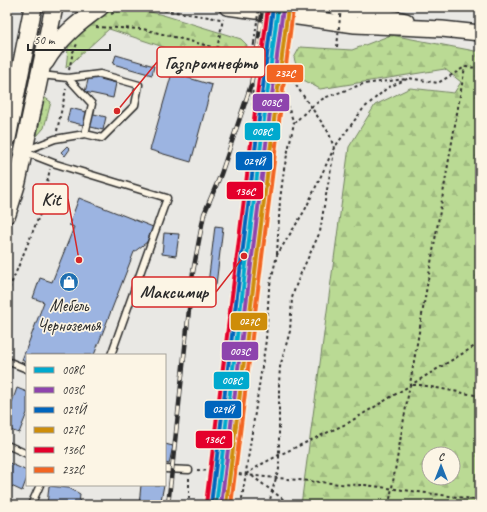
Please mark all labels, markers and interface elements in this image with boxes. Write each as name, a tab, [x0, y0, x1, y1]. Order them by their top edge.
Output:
scale bar	[28, 26, 110, 52]
text: 50 m	[34, 32, 56, 48]
callout: Газпромнефть	[157, 47, 265, 77]
text: Газпромнефть	[165, 52, 259, 75]
line badge: 232C	[266, 64, 304, 83]
text: 232C	[275, 66, 297, 80]
line badge: 003С	[252, 93, 290, 112]
text: 003С	[261, 95, 283, 109]
line badge: 008С	[244, 122, 281, 141]
text: 008С	[252, 124, 274, 138]
line badge: 029Й	[235, 151, 273, 171]
text: 029Й	[243, 154, 267, 168]
line badge: 136С	[226, 181, 264, 200]
callout: Kit	[33, 184, 68, 214]
text: 136С	[235, 184, 257, 198]
text: Kit	[42, 188, 62, 210]
shop icon: Мебель Черноземья	[58, 271, 80, 293]
callout: Максимир	[132, 277, 216, 307]
text: Максимир	[140, 281, 209, 303]
place label: Мебель Черноземья	[37, 295, 102, 336]
line badge: 027С	[230, 312, 268, 331]
text: 027С	[239, 314, 261, 328]
line badge: 003С	[221, 341, 259, 361]
text: 003С	[230, 344, 252, 358]
legend	[26, 354, 166, 486]
text: 008С	[62, 362, 85, 378]
line badge: 008С	[213, 371, 250, 390]
text: 008С	[222, 373, 244, 387]
text: 003С	[62, 382, 85, 398]
line badge: 029Й	[204, 400, 242, 419]
text: 029Й	[62, 402, 88, 418]
text: 029Й	[212, 402, 236, 416]
text: 027С	[62, 422, 85, 438]
line badge: 136С	[195, 430, 233, 449]
text: 136С	[204, 432, 226, 446]
text: 136С	[62, 442, 85, 458]
north arrow	[421, 446, 461, 486]
text: С	[438, 449, 445, 463]
text: 232C	[62, 462, 85, 478]

